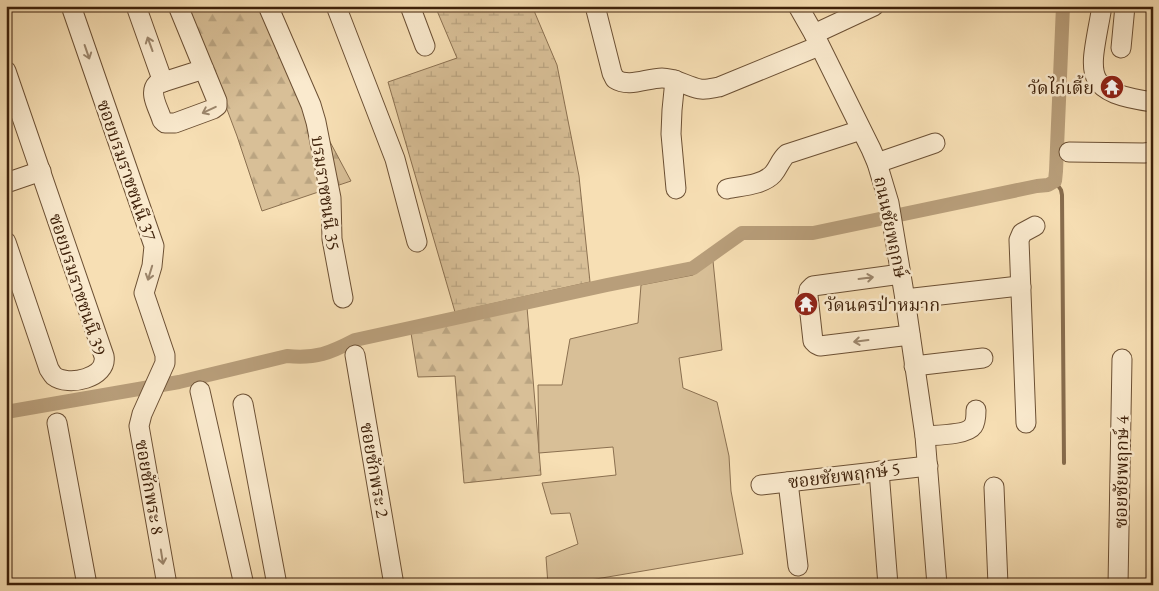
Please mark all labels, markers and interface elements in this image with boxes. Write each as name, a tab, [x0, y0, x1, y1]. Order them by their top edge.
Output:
one-way arrow	[145, 37, 154, 52]
one-way arrow	[83, 44, 92, 60]
place label: วัดไก่เตี้ย	[1028, 74, 1094, 99]
temple icon: วัดไก่เตี้ย	[1099, 74, 1125, 100]
street label: ซอยบรมราชชนนี 37	[92, 97, 162, 244]
one-way arrow	[201, 105, 216, 115]
street label: บรมราชชนนี 35	[307, 134, 345, 252]
street label: ถนนชัยพฤกษ์	[869, 174, 913, 280]
street label: ซอยบรมราชชนนี 39	[44, 210, 112, 358]
one-way arrow	[145, 265, 154, 280]
one-way arrow	[858, 273, 874, 283]
temple icon: วัดนครป่าหมาก	[793, 291, 819, 317]
place label: วัดนครป่าหมาก	[824, 293, 940, 316]
one-way arrow	[854, 336, 870, 346]
street label: ซอยชัยพฤกษ์ 4	[1109, 415, 1133, 529]
street label: ซอยชักพระ 2	[355, 421, 395, 520]
street label: ซอยชักพระ 8	[130, 438, 170, 536]
street label: ซอยชัยพฤกษ์ 5	[787, 457, 901, 493]
one-way arrow	[158, 549, 168, 565]

